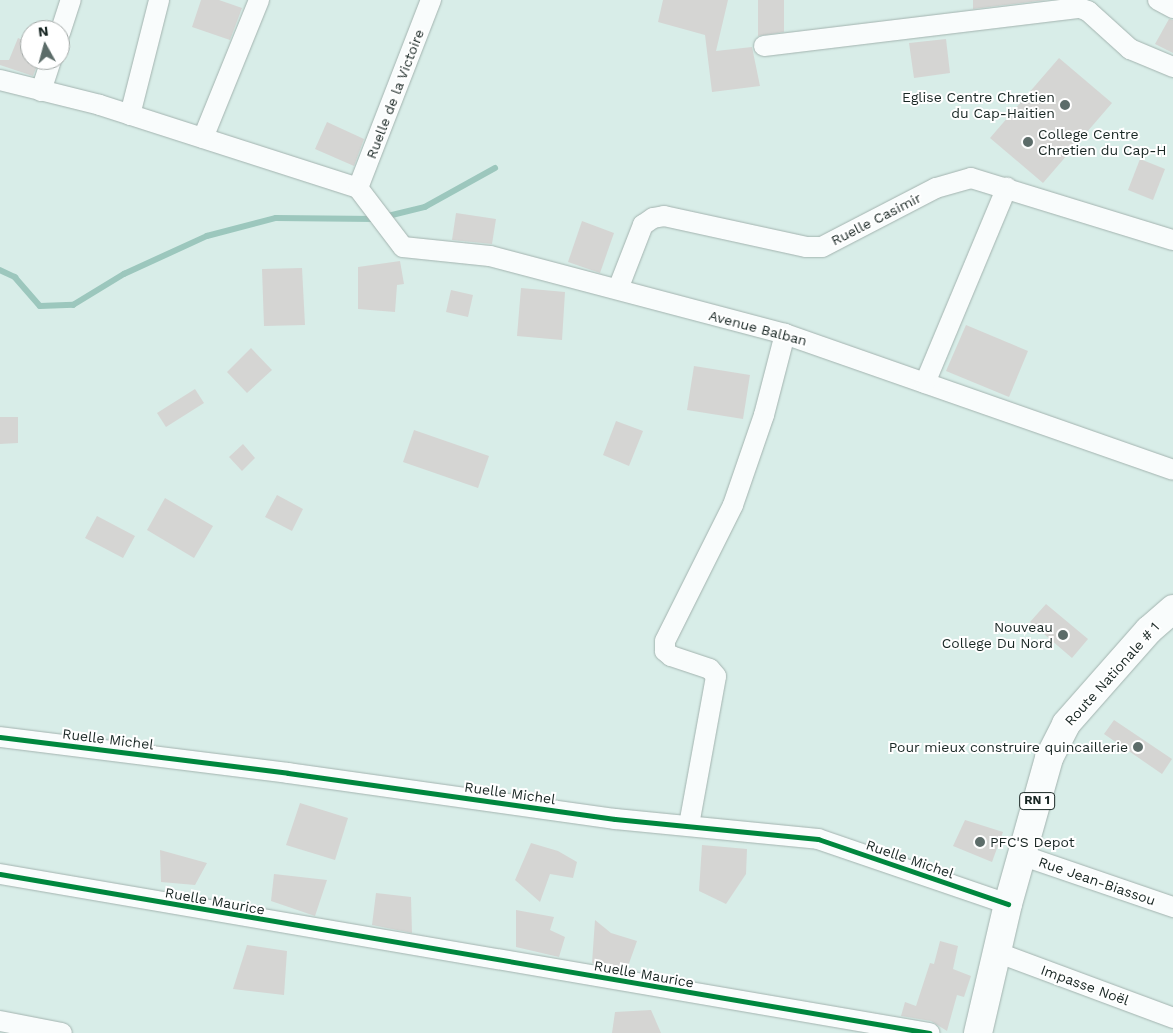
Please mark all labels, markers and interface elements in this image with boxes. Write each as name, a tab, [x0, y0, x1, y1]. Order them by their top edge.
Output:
north arrow	[20, 20, 70, 70]
text: N	[37, 23, 49, 40]
street label: Ruelle de la Victoire	[362, 27, 428, 161]
place label: Eglise Centre Chretien du Cap-Haitien	[902, 89, 1055, 121]
marker: Eglise Centre Chretien du Cap-Haitien	[1059, 99, 1071, 111]
place label: College Centre Chretien du Cap-H	[1038, 126, 1167, 158]
marker: College Centre Chretien du Cap-H	[1022, 136, 1034, 148]
street label: Ruelle Casimir	[828, 189, 924, 249]
street label: Avenue Balban	[707, 307, 809, 349]
place label: Nouveau College Du Nord	[942, 619, 1053, 652]
street label: Route Nationale # 1	[1061, 619, 1163, 729]
marker: Nouveau College Du Nord	[1057, 629, 1069, 641]
street label: Ruelle Michel	[61, 725, 155, 753]
place label: Pour mieux construire quincaillerie	[888, 739, 1128, 755]
marker: Pour mieux construire quincaillerie	[1132, 741, 1144, 753]
street label: Ruelle Michel	[463, 778, 557, 808]
road number: RN 1	[1018, 791, 1056, 810]
place label: PFC'S Depot	[990, 834, 1075, 850]
street label: Ruelle Michel	[864, 836, 956, 882]
marker: PFC'S Depot	[974, 836, 986, 848]
street label: Rue Jean-Biassou	[1036, 853, 1158, 909]
street label: Ruelle Maurice	[164, 884, 266, 918]
street label: Ruelle Maurice	[593, 957, 695, 991]
street label: Impasse Noël	[1039, 961, 1131, 1009]

